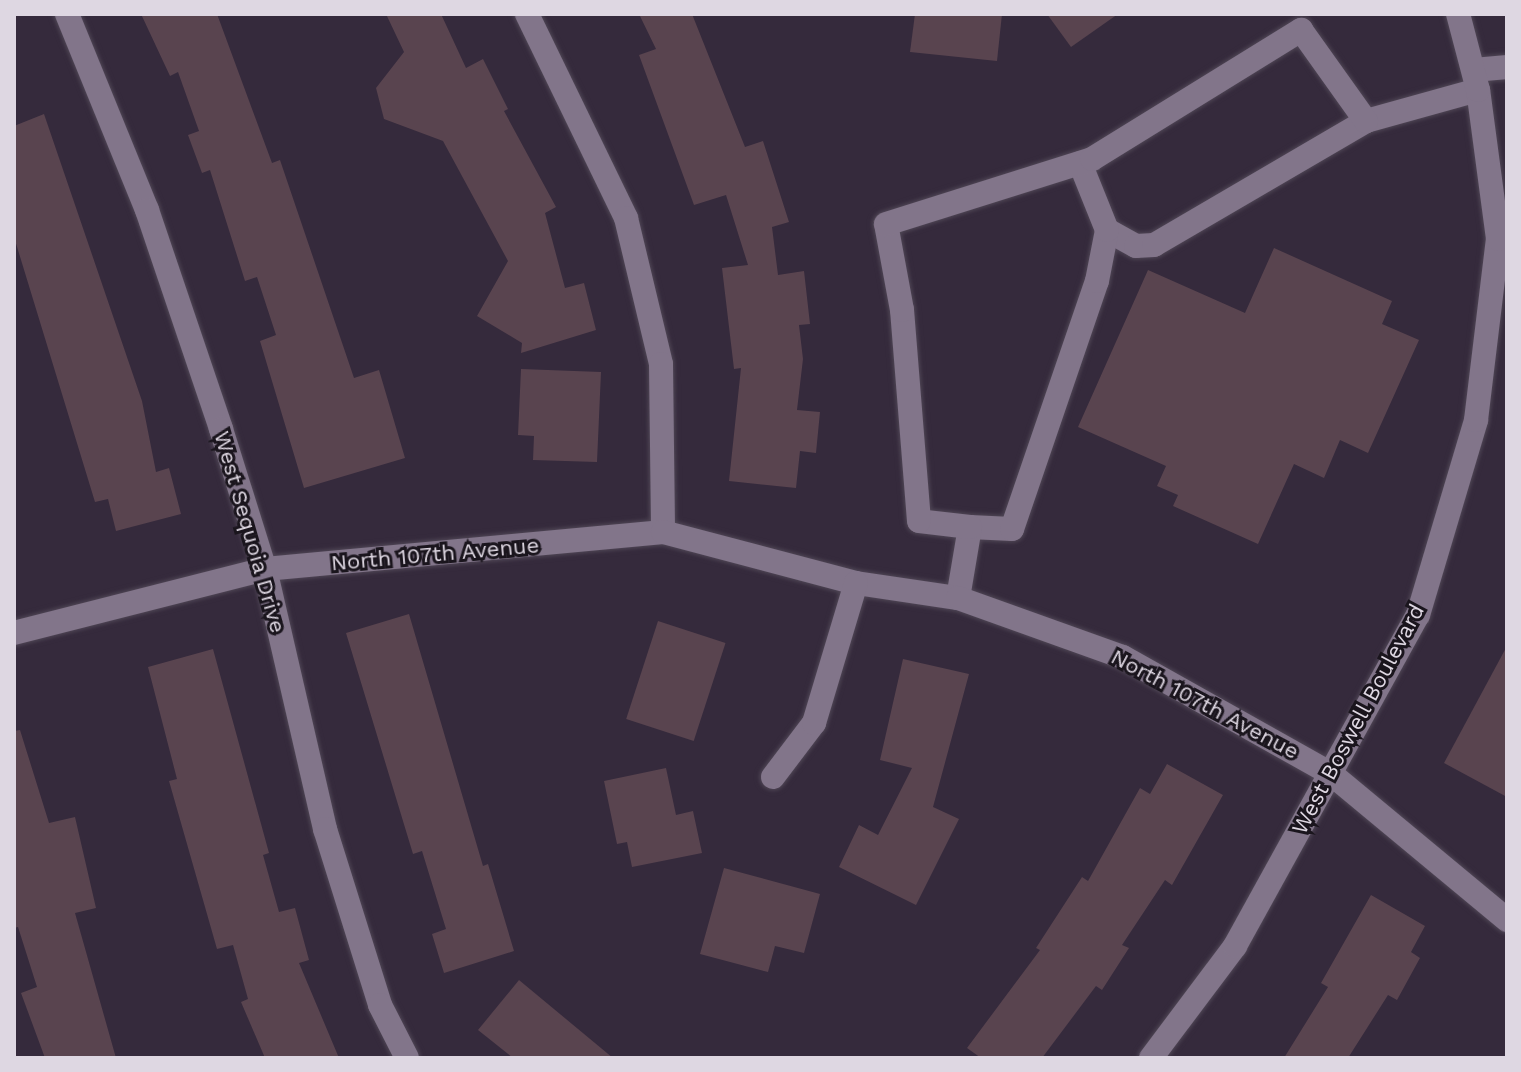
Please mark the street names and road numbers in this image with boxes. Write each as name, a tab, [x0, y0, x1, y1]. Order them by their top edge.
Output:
street label: West Sequoia Drive	[208, 428, 292, 636]
street label: North 107th Avenue	[329, 532, 541, 576]
street label: West Boswell Boulevard	[1286, 599, 1430, 839]
street label: North 107th Avenue	[1106, 643, 1304, 765]

